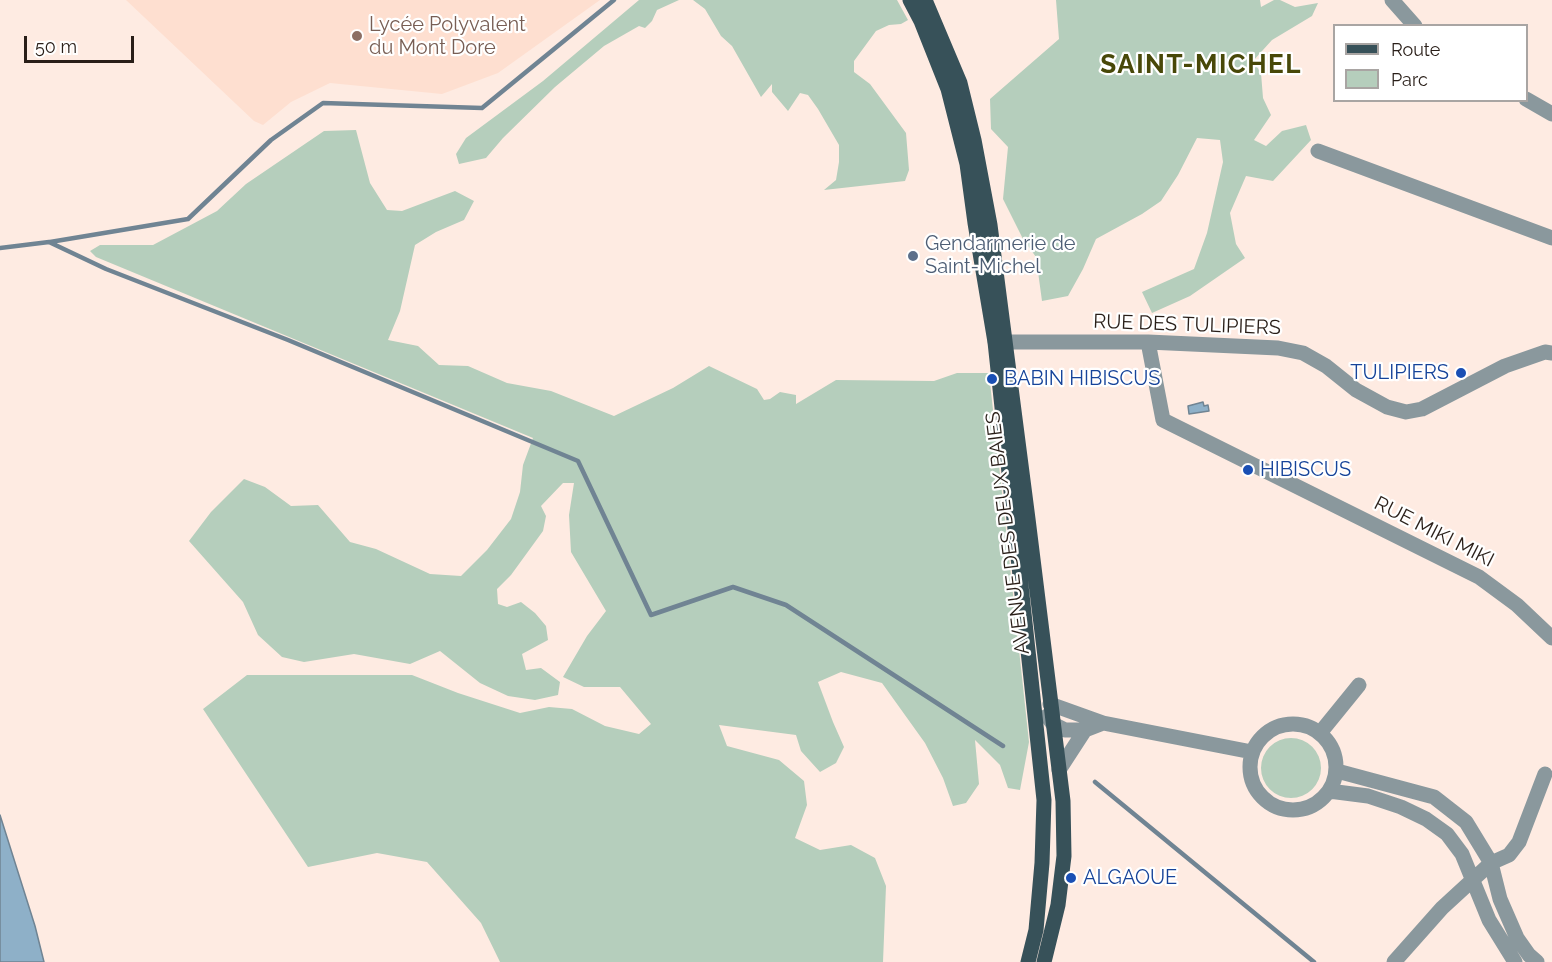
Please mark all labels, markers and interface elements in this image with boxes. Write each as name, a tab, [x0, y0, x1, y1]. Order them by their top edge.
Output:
place label: Lycée Polyvalent du Mont Dore	[369, 13, 526, 60]
scale bar	[27, 24, 136, 62]
legend	[1333, 24, 1528, 102]
marker: Lycée Polyvalent du Mont Dore	[350, 29, 364, 43]
text: 50 m	[35, 36, 77, 57]
text: Route	[1391, 39, 1440, 60]
district label: SAINT-MICHEL	[1100, 49, 1302, 81]
text: Parc	[1391, 69, 1428, 90]
place label: Gendarmerie de Saint-Michel	[925, 232, 1076, 279]
marker: Gendarmerie de Saint-Michel	[906, 249, 920, 263]
street label: RUE DES TULIPIERS	[1093, 310, 1281, 340]
place label: TULIPIERS	[1350, 361, 1449, 385]
marker: TULIPIERS	[1454, 366, 1468, 380]
place label: BABIN HIBISCUS	[1004, 367, 1160, 391]
marker: BABIN HIBISCUS	[985, 372, 999, 386]
street label: AVENUE DES DEUX BAIES	[981, 410, 1035, 656]
place label: HIBISCUS	[1260, 458, 1351, 482]
marker: HIBISCUS	[1241, 463, 1255, 477]
street label: RUE MIKI MIKI	[1370, 492, 1498, 572]
place label: ALGAOUE	[1083, 866, 1177, 890]
marker: ALGAOUE	[1064, 871, 1078, 885]

